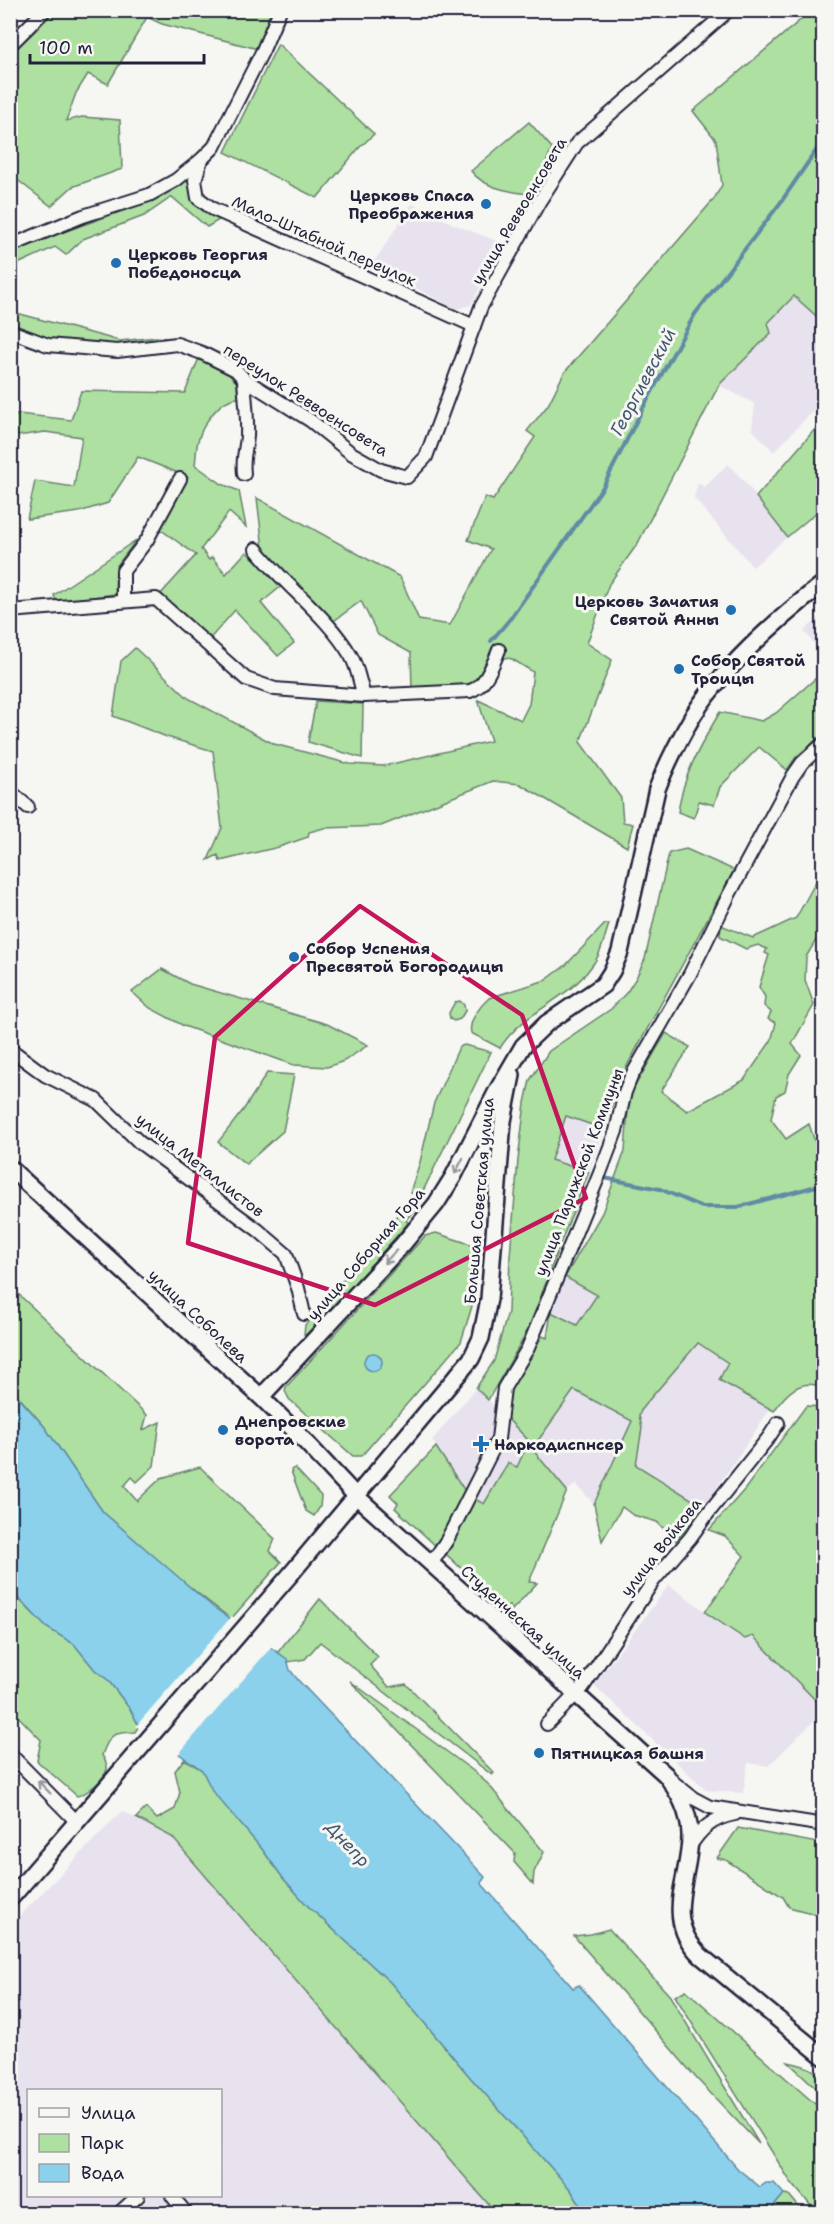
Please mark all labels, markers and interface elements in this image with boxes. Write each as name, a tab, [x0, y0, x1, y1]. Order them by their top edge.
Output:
scale bar	[30, 27, 204, 65]
text: 100 m	[39, 36, 93, 60]
street label: улица Реввоенсовета	[467, 133, 571, 289]
place label: Церковь Спаса Преображения	[348, 185, 474, 224]
street label: Мало-Штабной переулок	[228, 191, 420, 291]
marker: Церковь Спаса Преображения	[479, 197, 493, 211]
place label: Церковь Георгия Победоносца	[128, 244, 268, 283]
marker: Церковь Георгия Победоносца	[109, 256, 123, 270]
water label: Георгиевский	[605, 324, 681, 440]
street label: переулок Реввоенсовета	[220, 339, 392, 461]
place label: Церковь Зачатия Святой Анны	[575, 591, 719, 630]
marker: Церковь Зачатия Святой Анны	[724, 603, 738, 617]
place label: Собор Святой Троицы	[691, 650, 805, 689]
marker: Собор Святой Троицы	[672, 662, 686, 676]
place label: Собор Успения Пресвятой Богородицы	[306, 938, 504, 977]
marker: Собор Успения Пресвятой Богородицы	[287, 950, 301, 964]
street label: улица Парижской Коммуны	[530, 1065, 628, 1279]
street label: Большая Советская улица	[459, 1097, 499, 1305]
street label: улица Металлистов	[132, 1108, 268, 1222]
one-way arrow	[453, 1157, 465, 1174]
street label: улица Соборная Гора	[302, 1183, 430, 1325]
one-way arrow	[383, 1250, 398, 1265]
street label: улица Соболева	[144, 1265, 252, 1367]
place label: Днепровские ворота	[235, 1411, 346, 1450]
marker: Днепровские ворота	[216, 1423, 230, 1437]
place label: Наркодиспнсер	[494, 1434, 624, 1455]
marker: Наркодиспнсер	[472, 1435, 490, 1453]
street label: улица Войкова	[616, 1493, 706, 1600]
street label: Студенческая улица	[456, 1560, 590, 1684]
place label: Пятницкая башня	[551, 1743, 704, 1764]
marker: Пятницкая башня	[532, 1746, 546, 1760]
one-way arrow	[36, 1779, 51, 1794]
water label: Днепр	[320, 1815, 375, 1872]
legend	[27, 2089, 222, 2197]
text: Улица	[81, 2101, 135, 2125]
text: Парк	[81, 2131, 124, 2155]
text: Вода	[81, 2161, 124, 2185]

